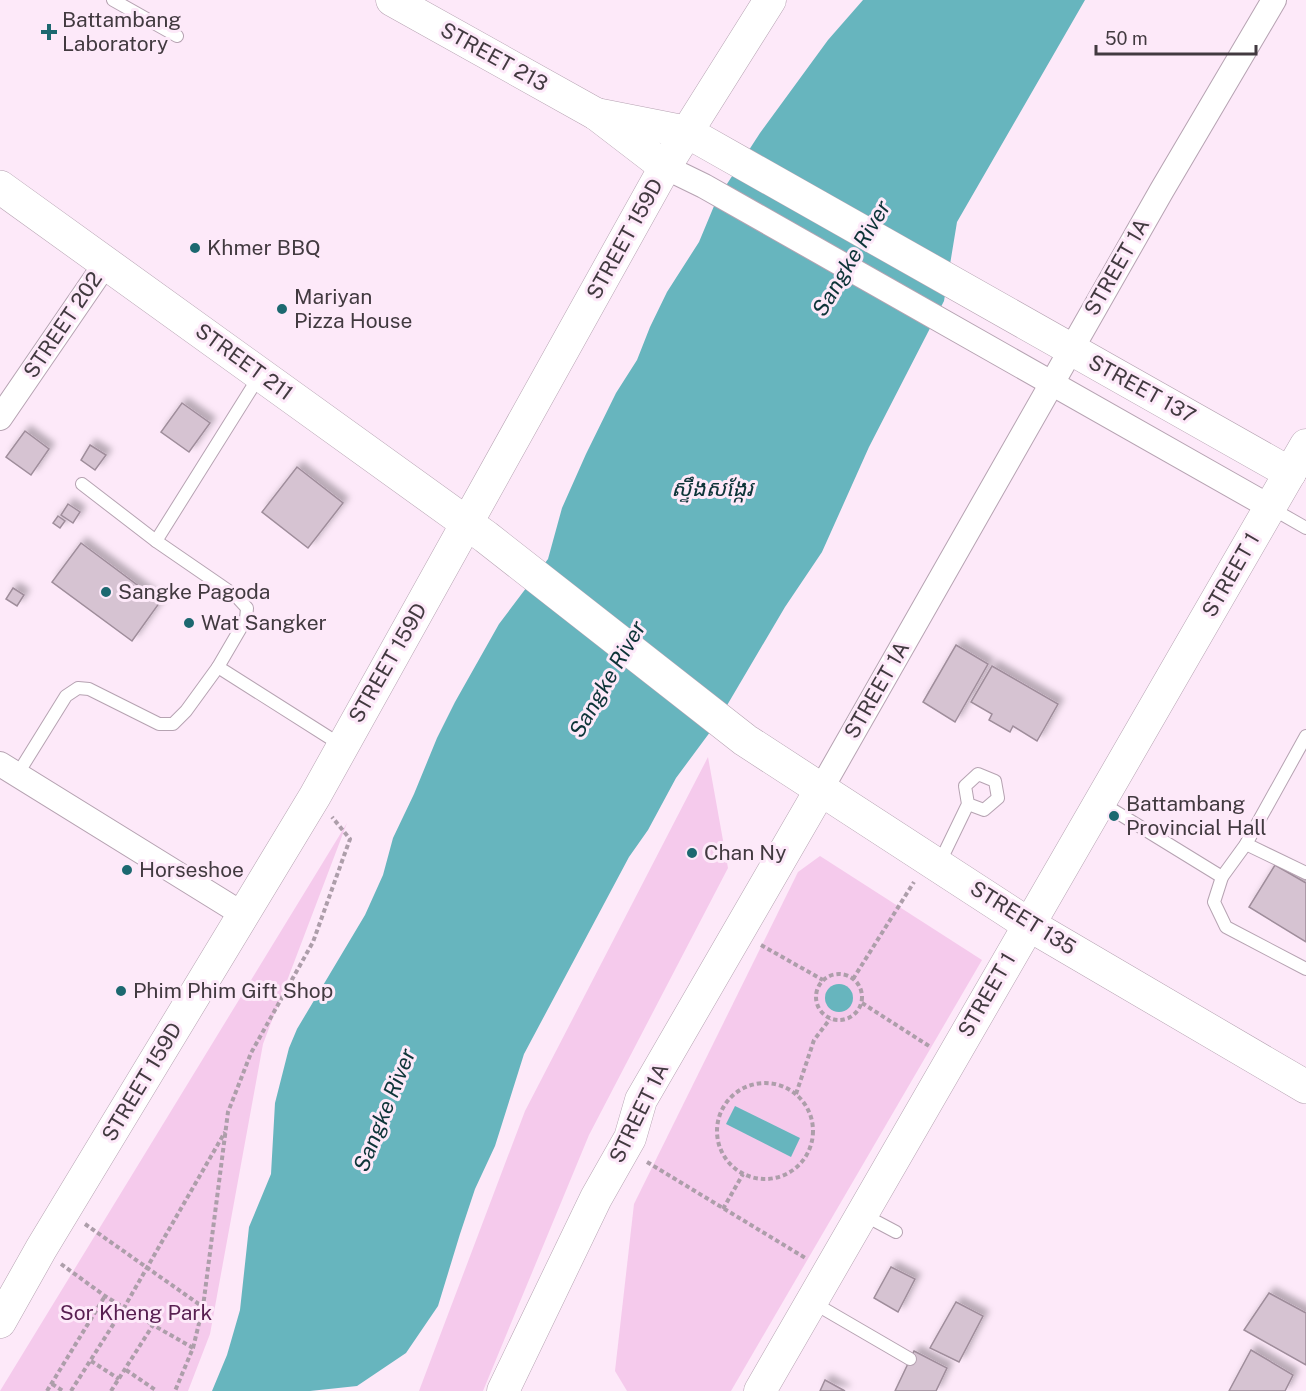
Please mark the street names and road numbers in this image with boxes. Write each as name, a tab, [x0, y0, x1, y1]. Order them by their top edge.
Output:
street label: STREET 213	[436, 17, 552, 96]
street label: STREET 159D	[581, 174, 668, 304]
street label: STREET 1A	[1079, 214, 1154, 320]
street label: STREET 202	[18, 267, 107, 382]
street label: STREET 211	[191, 318, 298, 405]
street label: STREET 137	[1084, 349, 1200, 428]
street label: STREET 1	[1196, 528, 1265, 621]
street label: STREET 159D	[343, 598, 432, 727]
street label: STREET 1A	[839, 637, 914, 743]
street label: STREET 135	[966, 875, 1081, 960]
street label: STREET 1	[952, 948, 1021, 1041]
street label: STREET 159D	[96, 1018, 187, 1146]
street label: STREET 1A	[604, 1059, 673, 1167]

